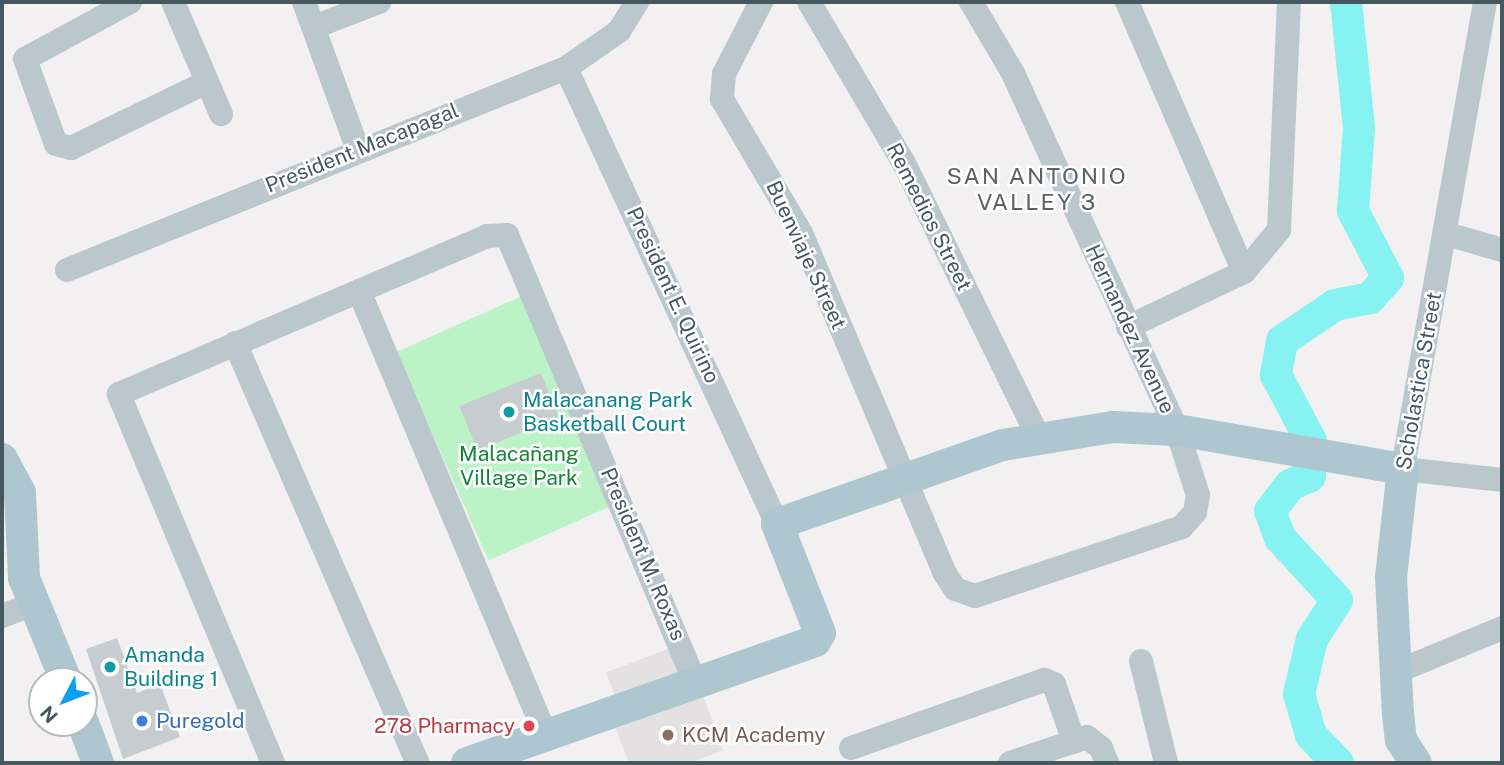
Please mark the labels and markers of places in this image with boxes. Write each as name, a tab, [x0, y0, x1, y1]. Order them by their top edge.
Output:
place label: Malacanang Park Basketball Court	[523, 387, 693, 437]
marker: Malacanang Park Basketball Court	[501, 404, 517, 420]
place label: Amanda Building 1	[124, 642, 218, 692]
marker: Amanda Building 1	[102, 659, 118, 675]
place label: Puregold	[156, 708, 244, 734]
marker: Puregold	[134, 713, 150, 729]
place label: 278 Pharmacy	[374, 713, 515, 739]
marker: 278 Pharmacy	[521, 718, 537, 734]
place label: KCM Academy	[682, 722, 825, 748]
marker: KCM Academy	[660, 727, 676, 743]

